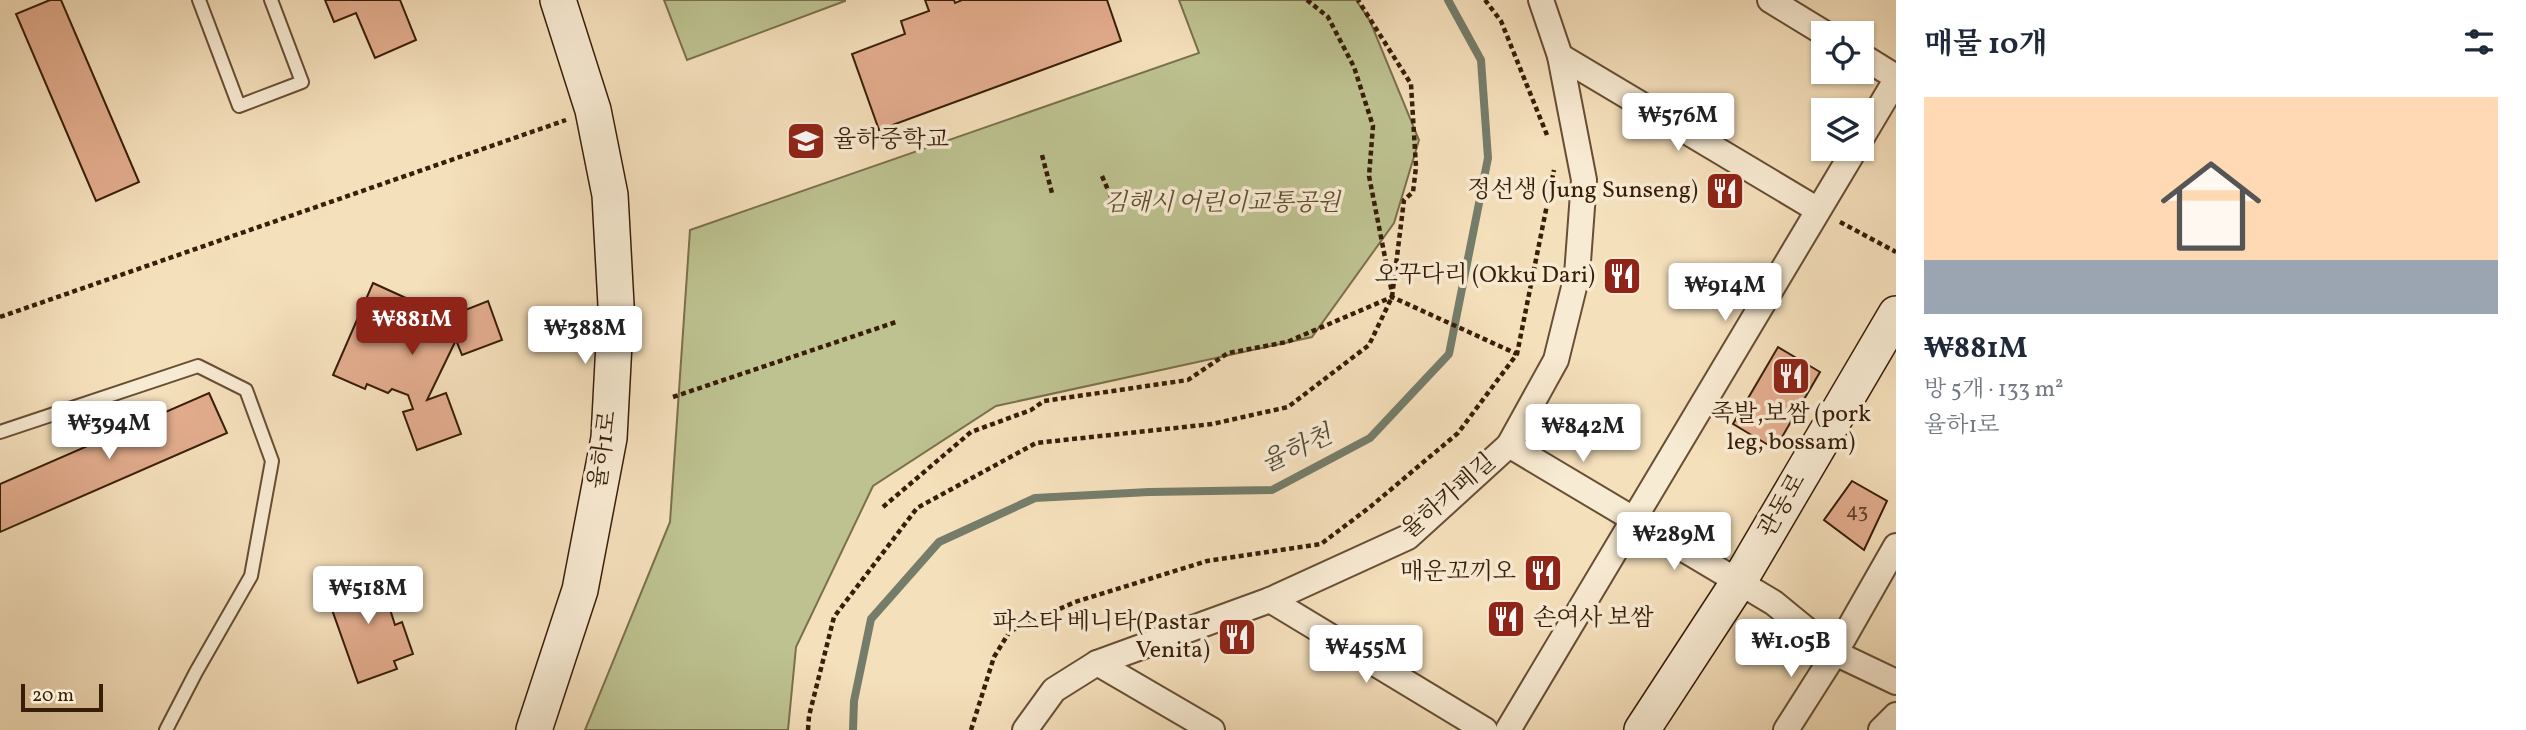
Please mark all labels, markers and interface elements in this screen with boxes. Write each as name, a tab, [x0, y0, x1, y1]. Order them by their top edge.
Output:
map controls	[1811, 21, 1874, 161]
button: locate	[1811, 21, 1874, 84]
icon: filters	[2460, 23, 2498, 61]
text: 매물 10개	[1924, 24, 2047, 66]
pin: ₩576M	[1629, 94, 1727, 153]
button: layers	[1811, 98, 1874, 161]
text: ₩576M	[1638, 100, 1718, 132]
school or university icon: 율하중학교	[785, 120, 827, 162]
place label: 율하중학교	[833, 124, 949, 158]
icon: home	[2148, 143, 2274, 269]
restaurant icon: 정선생 (Jung Sunseng)	[1704, 170, 1746, 212]
place label: 정선생 (Jung Sunseng)	[1468, 174, 1698, 208]
park label: 김해시 어린이교통공원	[1104, 187, 1342, 221]
restaurant icon: 오꾸다리 (Okku Dari)	[1601, 255, 1643, 297]
place label: 오꾸다리 (Okku Dari)	[1375, 259, 1595, 293]
pin: ₩914M	[1676, 264, 1774, 323]
text: ₩914M	[1685, 270, 1765, 302]
pin: ₩881M	[363, 298, 461, 357]
text: ₩881M	[372, 304, 452, 336]
pin: ₩388M	[536, 306, 634, 366]
text: ₩388M	[544, 313, 626, 345]
text: ₩881M	[1924, 328, 2028, 370]
restaurant icon: 족발,보쌈 (pork leg, bossam)	[1770, 355, 1812, 397]
text: 방 5개 · 133 m²	[1924, 374, 2064, 406]
place label: 족발,보쌈 (pork leg, bossam)	[1711, 398, 1871, 460]
pin: ₩394M	[60, 402, 158, 461]
pin: ₩842M	[1534, 405, 1632, 464]
text: ₩394M	[68, 408, 150, 440]
street label: 율하1로	[582, 409, 626, 491]
text: 율하1로	[1924, 410, 2000, 442]
text: ₩842M	[1542, 411, 1624, 443]
water label: 율하천	[1255, 417, 1340, 482]
street label: 율하카페길	[1394, 446, 1504, 548]
street label: 관동로	[1751, 467, 1815, 545]
house number: 43	[1846, 497, 1868, 526]
pin: ₩289M	[1625, 512, 1723, 572]
text: ₩289M	[1633, 519, 1715, 551]
restaurant icon: 매운꼬끼오	[1522, 552, 1564, 594]
place label: 매운꼬끼오	[1400, 556, 1516, 590]
pin: ₩518M	[319, 566, 417, 626]
text: ₩518M	[329, 573, 407, 605]
restaurant icon: 손여사 보쌈	[1485, 598, 1527, 640]
place label: 손여사 보쌈	[1533, 602, 1655, 636]
place label: 파스타 베니타(Pastar Venita)	[993, 606, 1210, 668]
restaurant icon: 파스타 베니타(Pastar Venita)	[1216, 616, 1258, 658]
pin: ₩1.05B	[1734, 620, 1848, 679]
pin: ₩455M	[1317, 626, 1415, 685]
text: ₩1.05B	[1751, 626, 1831, 658]
text: ₩455M	[1326, 632, 1406, 664]
scale bar	[21, 681, 103, 713]
text: 20 m	[32, 683, 74, 709]

